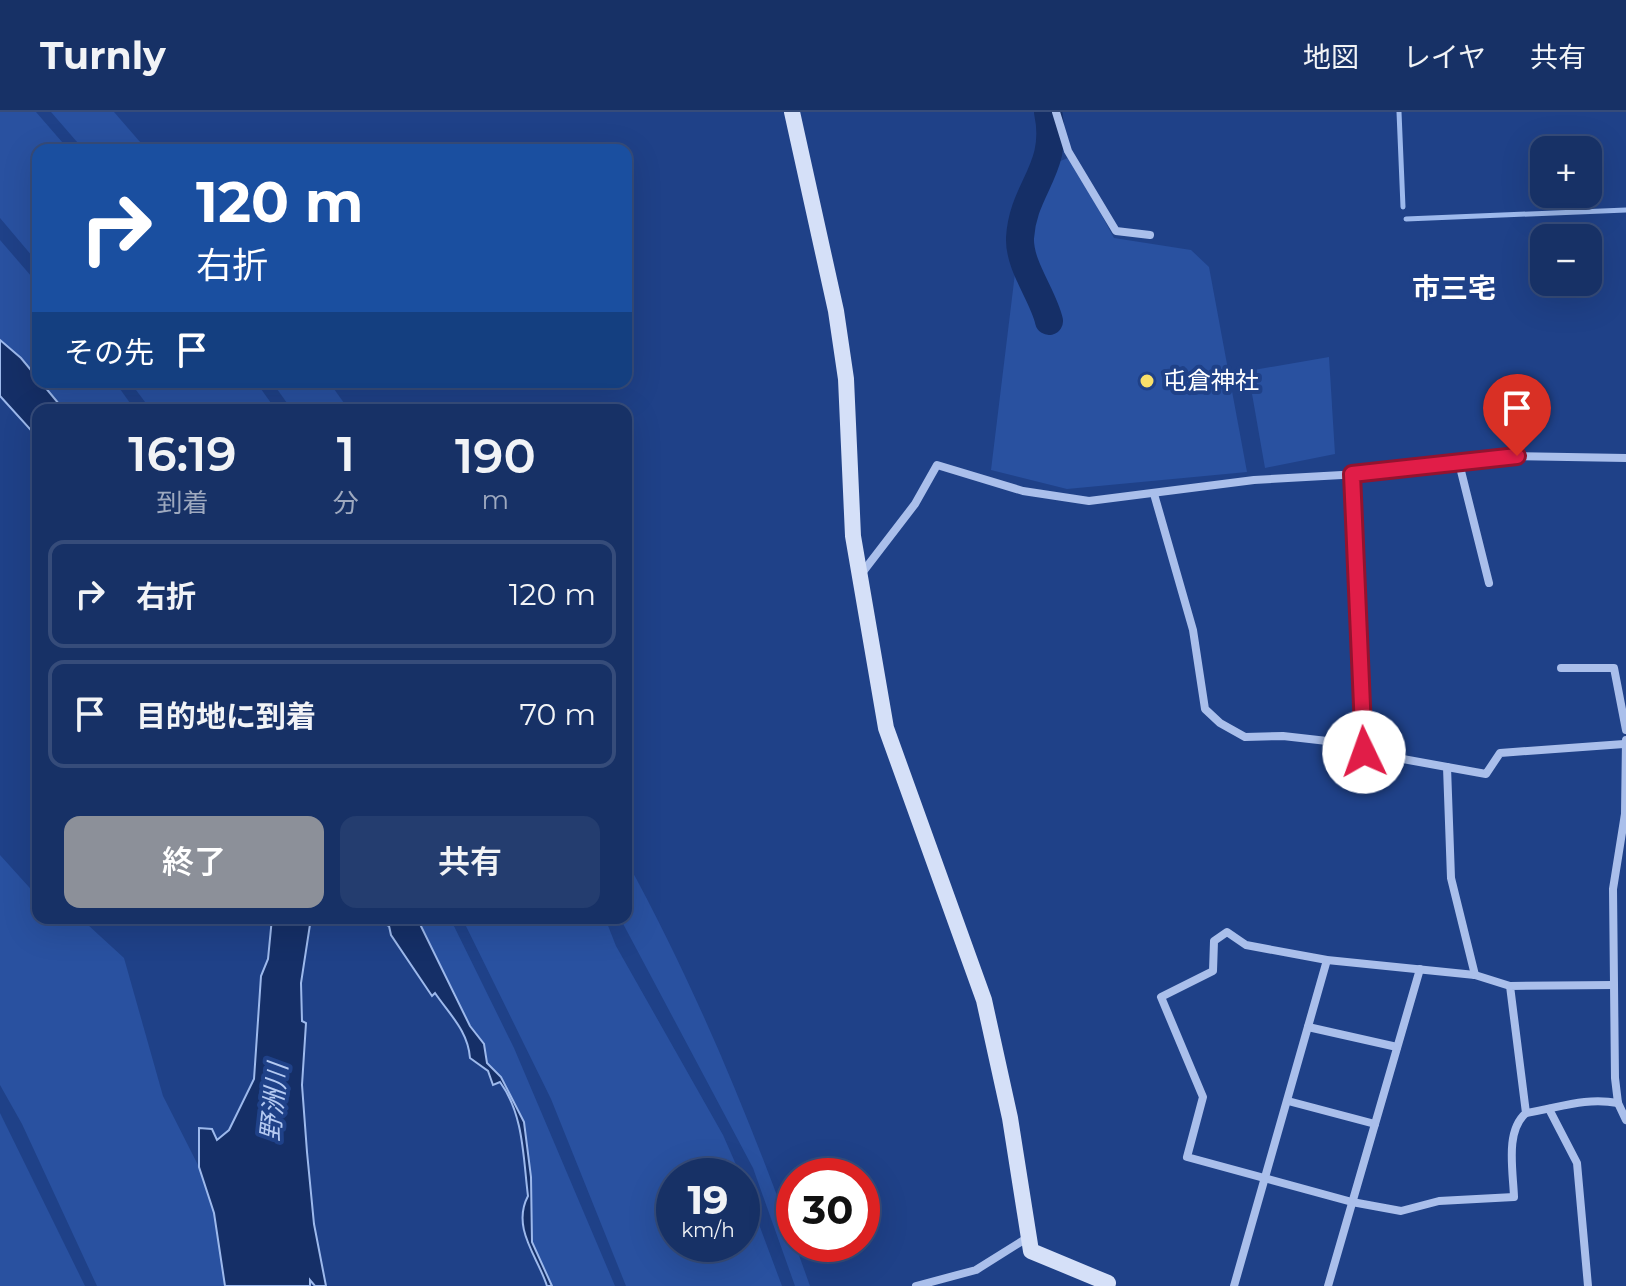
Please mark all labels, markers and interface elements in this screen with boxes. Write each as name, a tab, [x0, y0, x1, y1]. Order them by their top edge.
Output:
text: Turnly	[40, 32, 166, 79]
text: 地図	[1303, 40, 1359, 74]
text: レイヤ	[1403, 40, 1486, 74]
text: 共有	[1530, 40, 1586, 74]
map controls	[1530, 136, 1602, 296]
button: +	[1530, 136, 1602, 208]
text: 120 m	[196, 168, 364, 236]
icon: right	[64, 176, 168, 280]
button: −	[1530, 224, 1602, 296]
text: 右折	[196, 243, 268, 287]
district label: 市三宅	[1412, 271, 1496, 305]
icon: arrive	[170, 328, 214, 372]
text: その先	[64, 334, 154, 371]
place label: 屯倉神社	[1163, 366, 1259, 395]
marker: 屯倉神社	[1138, 372, 1156, 390]
pin	[1483, 374, 1551, 456]
icon: arrive	[1495, 386, 1539, 430]
text: 16:19	[128, 425, 237, 483]
text: 1	[337, 425, 355, 483]
text: 190	[455, 427, 536, 485]
text: m	[482, 484, 509, 516]
text: 到着	[156, 487, 208, 519]
text: 分	[333, 487, 359, 519]
icon: right	[68, 572, 112, 616]
text: 120 m	[509, 576, 596, 613]
text: 右折	[136, 578, 196, 615]
icon: arrive	[68, 692, 112, 736]
text: 70 m	[519, 696, 596, 733]
text: 目的地に到着	[136, 698, 316, 735]
position arrow	[1322, 710, 1406, 794]
button: 終了	[64, 816, 324, 908]
button: 共有	[340, 816, 600, 908]
water label: 野洲川	[254, 1059, 294, 1142]
speed limit sign: 30	[776, 1158, 880, 1262]
text: 19	[687, 1175, 729, 1224]
text: km/h	[681, 1218, 735, 1242]

